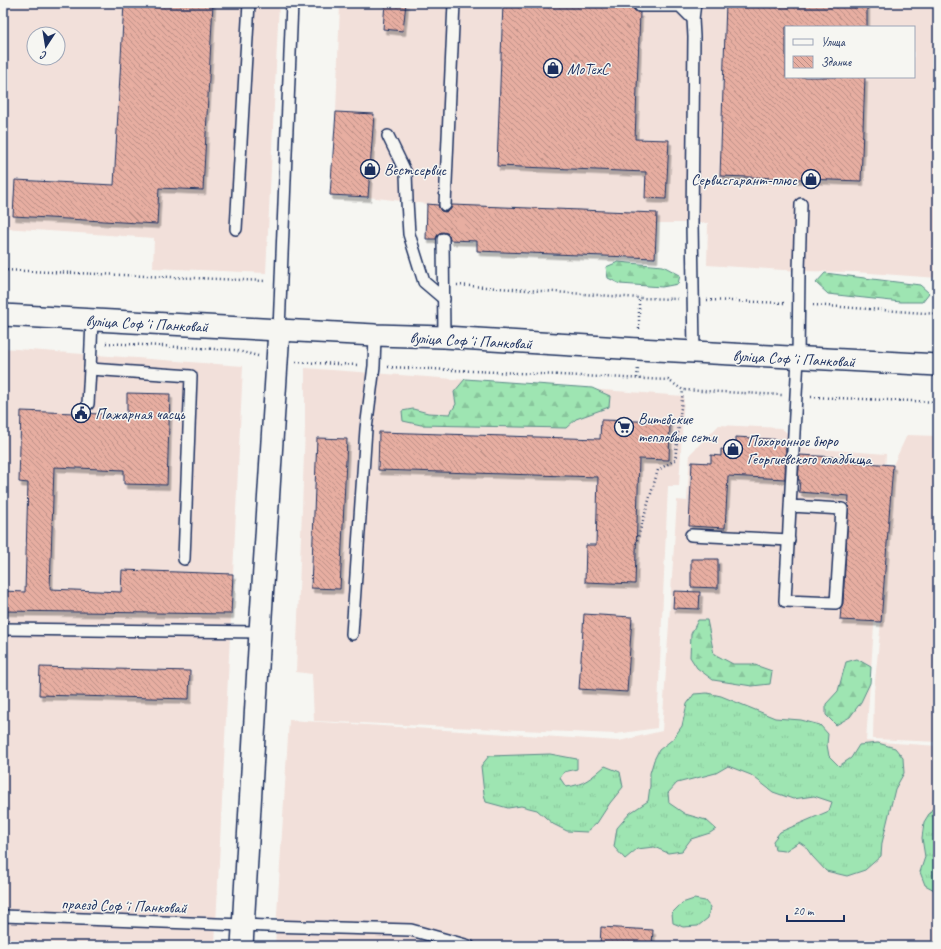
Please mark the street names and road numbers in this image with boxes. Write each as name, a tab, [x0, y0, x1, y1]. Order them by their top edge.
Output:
street label: вуліца Софʼі Панковай	[85, 311, 210, 337]
street label: вуліца Софʼі Панковай	[409, 328, 534, 354]
street label: вуліца Софʼі Панковай	[732, 346, 857, 372]
street label: праезд Софʼі Панковай	[61, 894, 188, 918]

